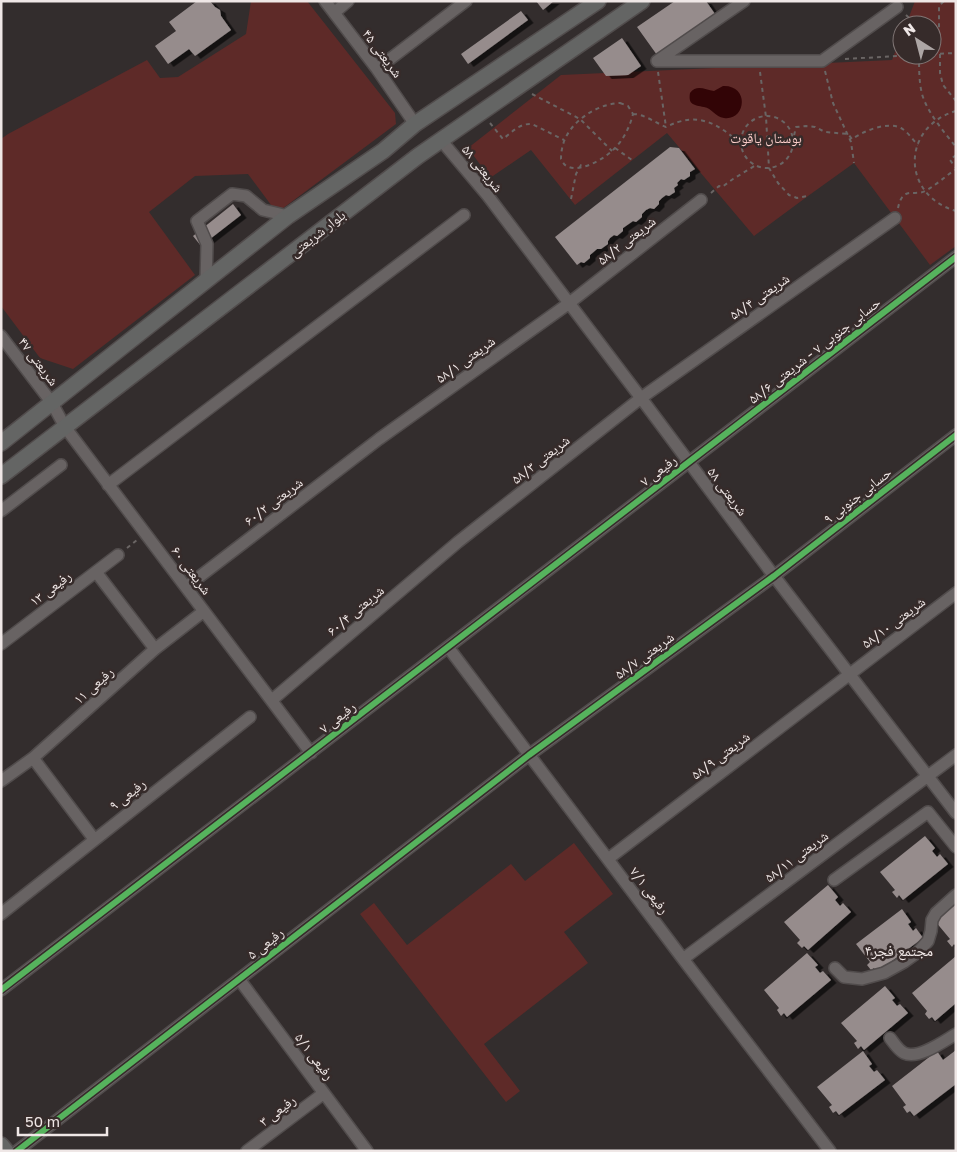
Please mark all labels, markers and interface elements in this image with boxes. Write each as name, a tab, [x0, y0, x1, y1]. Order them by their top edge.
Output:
north arrow	[892, 15, 942, 65]
text: N	[900, 19, 918, 39]
street label: شریعتی ۴۵	[359, 25, 407, 81]
park label: بوستان یاقوت	[730, 129, 802, 147]
street label: شریعتی ۵۸	[458, 141, 507, 196]
street label: بلوار شریعتی	[286, 206, 349, 261]
street label: شریعتی ۵۸/۲	[594, 212, 659, 269]
street label: شریعتی ۵۸/۴	[726, 269, 793, 324]
street label: حسابی جنوبی ۷ - شریعتی ۵۸/۶	[745, 293, 884, 408]
street label: شریعتی ۵۸/۱	[432, 332, 499, 387]
street label: شریعتی ۴۷	[15, 333, 63, 389]
street label: شریعتی ۵۸/۳	[508, 431, 573, 488]
street label: رفیعی ۷	[636, 451, 680, 490]
street label: شریعتی ۵۸	[704, 463, 752, 519]
street label: حسابی جنوبی ۹	[820, 463, 895, 528]
street label: شریعتی ۶۰/۲	[240, 473, 306, 529]
street label: شریعتی ۶۰	[168, 542, 216, 598]
street label: رفیعی ۱۳	[26, 567, 75, 610]
street label: شریعتی ۶۰/۴	[323, 581, 388, 640]
street label: شریعتی ۵۸/۱۰	[858, 592, 929, 652]
street label: شریعتی ۵۸/۷	[611, 628, 678, 683]
street label: رفیعی ۱۱	[70, 663, 117, 708]
street label: رفیعی ۷	[315, 698, 359, 737]
street label: شریعتی ۵۸/۹	[687, 727, 753, 783]
street label: رفیعی ۹	[105, 775, 149, 814]
street label: شریعتی ۵۸/۱۱	[761, 826, 832, 886]
street label: رفیعی ۷/۱	[626, 863, 673, 917]
street label: رفیعی ۵	[243, 924, 287, 963]
district label: مجتمع فجر۴	[865, 941, 933, 961]
street label: رفیعی ۵/۱	[291, 1029, 338, 1083]
street label: رفیعی ۳	[255, 1091, 299, 1130]
scale bar	[18, 1104, 106, 1136]
text: 50 m	[25, 1112, 60, 1130]

